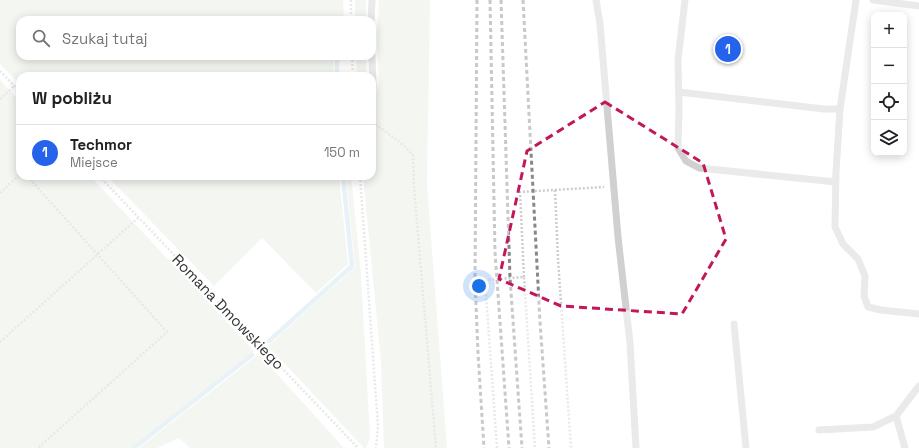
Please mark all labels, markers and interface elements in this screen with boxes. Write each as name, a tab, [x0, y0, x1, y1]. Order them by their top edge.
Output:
map controls	[871, 12, 907, 156]
button: +	[871, 12, 907, 48]
search box	[16, 16, 376, 60]
icon: search	[30, 27, 52, 49]
text: Szukaj tutaj	[62, 29, 148, 48]
pin: 1	[715, 34, 741, 64]
button: −	[871, 48, 907, 84]
button: locate	[871, 84, 907, 120]
text: W pobliżu	[32, 87, 112, 109]
button: layers	[871, 120, 907, 156]
text: Techmor	[70, 135, 132, 154]
text: 1	[42, 144, 48, 161]
text: 150 m	[324, 144, 360, 161]
text: Miejsce	[70, 154, 118, 171]
street label: Romana Dmowskiego	[168, 250, 288, 373]
your location	[469, 276, 489, 296]

